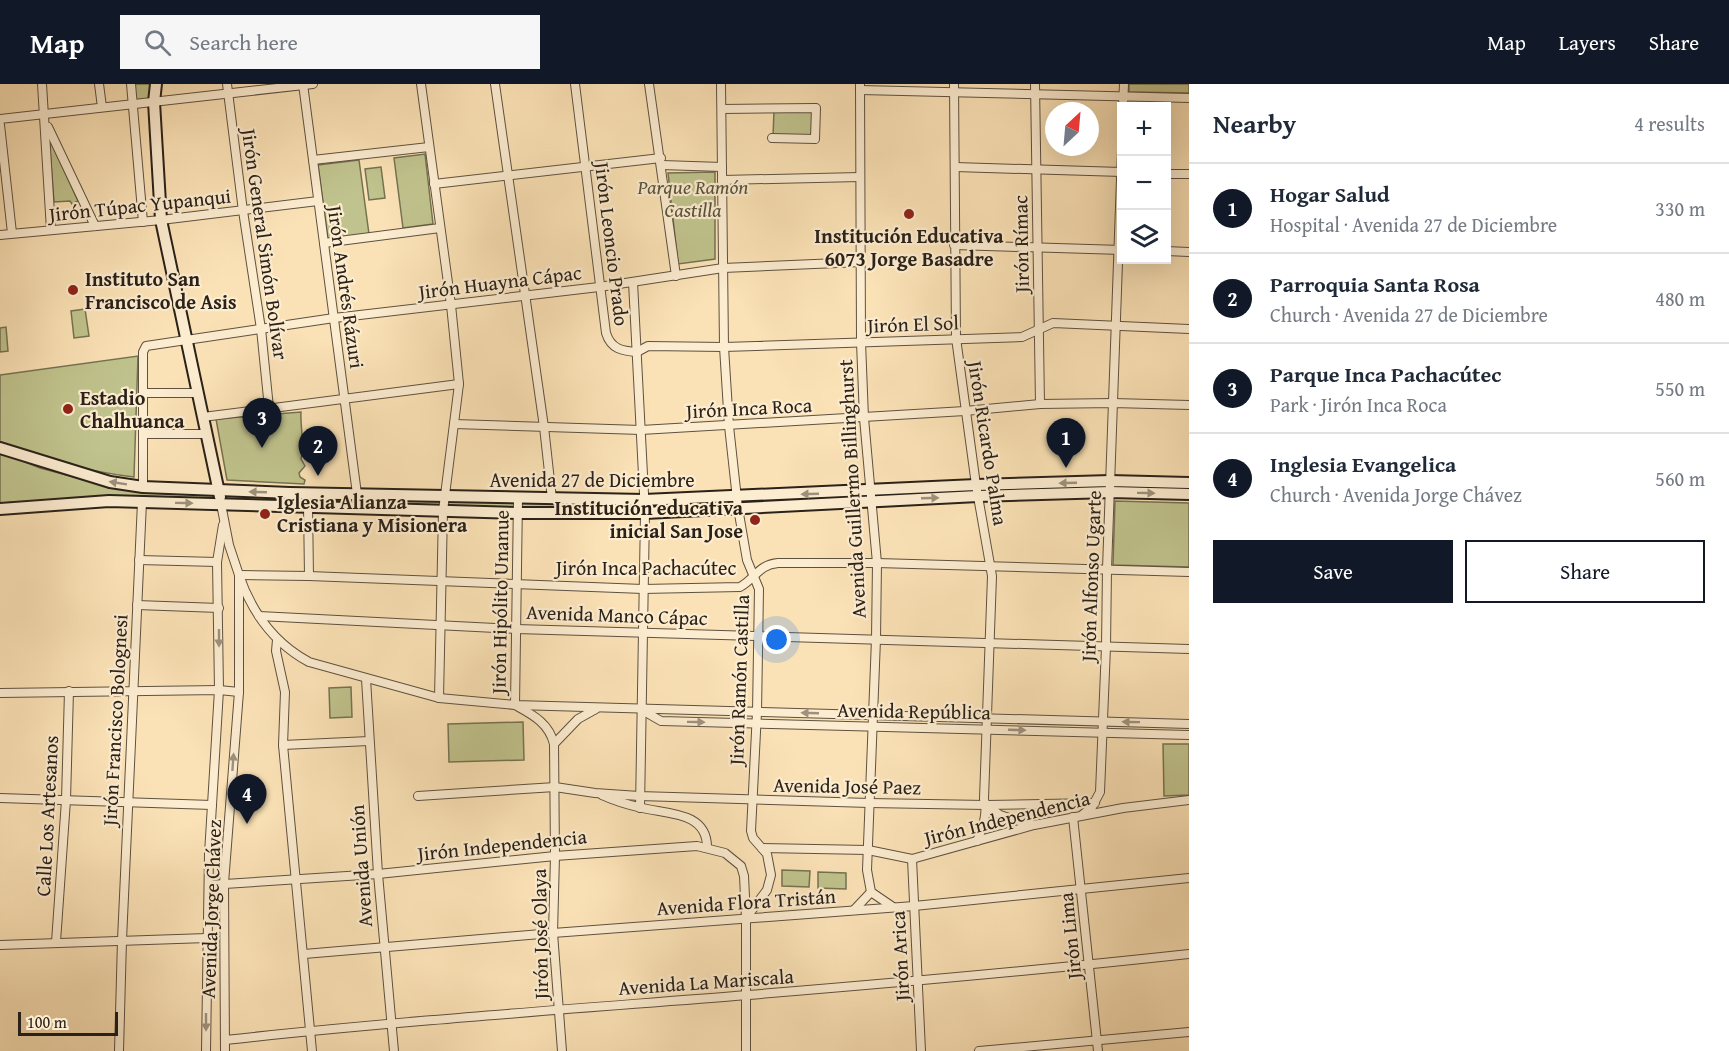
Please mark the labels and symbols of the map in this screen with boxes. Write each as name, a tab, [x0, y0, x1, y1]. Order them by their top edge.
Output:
north arrow	[1045, 102, 1099, 156]
street label: Jirón General Simón Bolívar	[235, 124, 296, 361]
street label: Jirón Leoncio Prado	[588, 157, 637, 327]
park label: Parque Ramón Castilla	[637, 172, 748, 224]
street label: Jirón Túpac Yupanqui	[45, 180, 233, 229]
street label: Jirón Rímac	[1005, 195, 1036, 296]
street label: Jirón Andrés Rázuri	[320, 201, 372, 371]
marker: Institución Educativa 6073 Jorge Basadre	[902, 207, 916, 221]
place label: Institución Educativa 6073 Jorge Basadre	[814, 221, 1004, 273]
street label: Jirón Huayna Cápac	[414, 257, 583, 306]
place label: Instituto San Francisco de Asis	[85, 264, 237, 316]
marker: Instituto San Francisco de Asis	[66, 283, 80, 297]
street label: Jirón El Sol	[864, 307, 960, 340]
street label: Jirón Ricardo Palma	[961, 356, 1016, 528]
street label: Avenida Guillermo Billinghurst	[830, 359, 873, 619]
place label: Estadio Chalhuanca	[80, 383, 185, 435]
street label: Jirón Inca Roca	[682, 390, 813, 425]
pin: 3	[242, 398, 282, 448]
marker: Estadio Chalhuanca	[61, 402, 75, 416]
pin: 1	[1046, 418, 1086, 468]
pin: 2	[298, 426, 338, 476]
street label: Avenida 27 de Diciembre	[489, 465, 695, 494]
one-way arrow	[1058, 478, 1077, 487]
one-way arrow	[109, 479, 128, 488]
one-way arrow	[249, 487, 268, 496]
place label: Iglesia Alianza Cristiana y Misionera	[277, 487, 468, 539]
one-way arrow	[1136, 488, 1155, 498]
one-way arrow	[800, 489, 819, 498]
street label: Jirón Alfonso Ugarte	[1073, 490, 1108, 665]
place label: Institución educativa inicial San Jose	[555, 493, 744, 545]
one-way arrow	[921, 493, 940, 503]
one-way arrow	[175, 498, 194, 508]
marker: Iglesia Alianza Cristiana y Misionera	[258, 507, 272, 521]
street label: Jirón Hipólito Unanue	[483, 510, 516, 697]
marker: Institución educativa inicial San Jose	[748, 513, 762, 527]
street label: Jirón Inca Pachacútec	[553, 553, 736, 582]
street label: Jirón Ramón Castilla	[721, 594, 756, 769]
street label: Avenida Manco Cápac	[526, 597, 708, 632]
street label: Jirón Francisco Bolognesi	[94, 613, 135, 830]
your location	[762, 625, 791, 654]
one-way arrow	[214, 629, 224, 648]
street label: Avenida República	[837, 695, 992, 726]
one-way arrow	[800, 709, 819, 718]
one-way arrow	[686, 718, 705, 727]
one-way arrow	[1121, 718, 1140, 727]
one-way arrow	[1007, 725, 1026, 735]
street label: Calle Los Artesanos	[28, 735, 65, 897]
one-way arrow	[229, 752, 238, 771]
street label: Avenida José Paez	[773, 770, 921, 801]
pin: 4	[228, 774, 266, 824]
street label: Jirón Independencia	[918, 783, 1093, 853]
street label: Avenida Unión	[342, 804, 379, 928]
street label: Avenida Jorge Chávez	[193, 819, 228, 999]
street label: Jirón Independencia	[413, 821, 589, 868]
street label: Jirón José Olaya	[524, 868, 555, 1003]
street label: Avenida Flora Tristán	[655, 881, 837, 922]
street label: Jirón Lima	[1050, 891, 1089, 984]
street label: Jirón Arica	[883, 910, 917, 1005]
street label: Avenida La Mariscala	[617, 961, 795, 1002]
scale bar	[18, 1009, 118, 1036]
one-way arrow	[201, 1012, 211, 1031]

